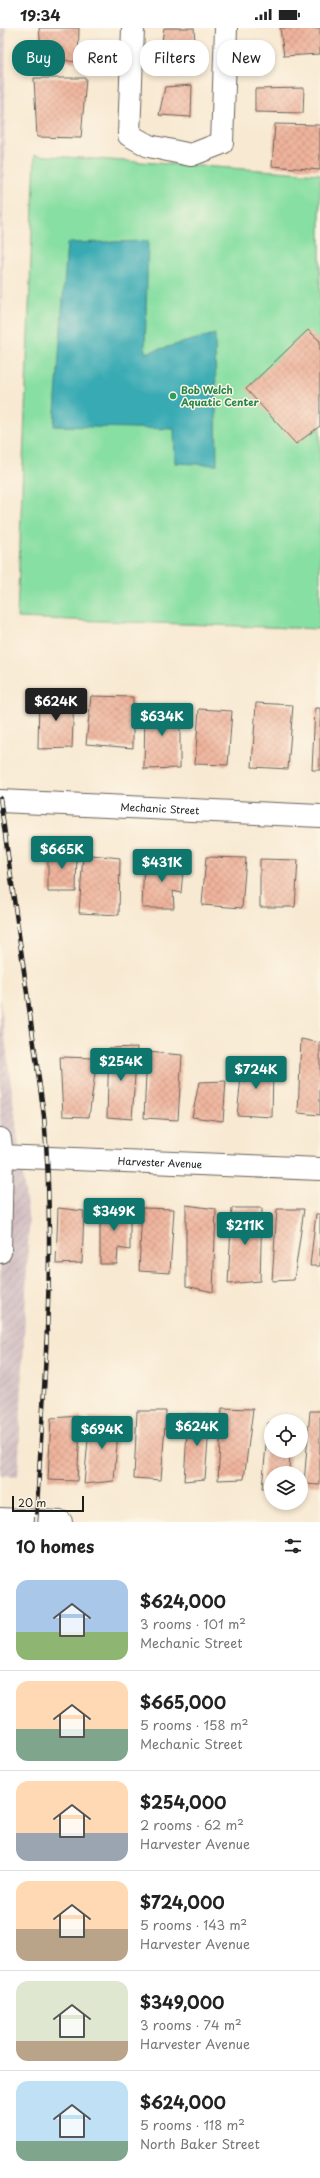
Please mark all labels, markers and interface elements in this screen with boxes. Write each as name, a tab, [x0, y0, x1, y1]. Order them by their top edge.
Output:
text: 19:34	[20, 3, 61, 26]
chip: Buy	[12, 40, 65, 76]
chip: Rent	[73, 40, 132, 76]
chip: Filters	[140, 40, 209, 76]
chip: New	[217, 40, 275, 76]
place label: Bob Welch Aquatic Center	[180, 382, 260, 409]
marker: Bob Welch Aquatic Center	[168, 391, 178, 401]
pin: $624K	[28, 688, 84, 722]
text: $624K	[34, 691, 78, 710]
pin: $634K	[134, 703, 190, 737]
text: $634K	[140, 706, 184, 725]
street label: Mechanic Street	[120, 799, 200, 817]
pin: $665K	[34, 836, 90, 870]
text: $665K	[40, 839, 84, 858]
pin: $431K	[134, 849, 190, 883]
text: $431K	[142, 852, 182, 871]
pin: $254K	[93, 1048, 149, 1082]
text: $254K	[99, 1051, 143, 1070]
pin: $724K	[228, 1056, 284, 1090]
text: $724K	[235, 1059, 277, 1078]
street label: Harvester Avenue	[117, 1153, 203, 1171]
pin: $349K	[86, 1198, 142, 1232]
text: $349K	[93, 1201, 135, 1220]
pin: $211K	[217, 1212, 273, 1246]
text: $211K	[226, 1215, 264, 1234]
pin: $624K	[169, 1413, 225, 1447]
map controls	[264, 1414, 308, 1510]
button: locate	[264, 1414, 308, 1458]
pin: $694K	[74, 1416, 130, 1450]
text: $624K	[175, 1416, 219, 1435]
text: $694K	[81, 1419, 123, 1438]
button: layers	[264, 1466, 308, 1510]
scale bar	[12, 1494, 84, 1513]
text: 20 m	[18, 1494, 46, 1511]
text: 10 homes	[16, 1533, 94, 1559]
icon: filters	[282, 1535, 304, 1557]
text: $624,000	[140, 1588, 226, 1614]
icon: home	[48, 1596, 96, 1644]
text: 3 rooms · 101 m²	[140, 1614, 246, 1633]
text: Mechanic Street	[140, 1633, 243, 1652]
text: $665,000	[140, 1689, 226, 1715]
icon: home	[48, 1697, 96, 1745]
text: 5 rooms · 158 m²	[140, 1715, 248, 1734]
text: Mechanic Street	[140, 1734, 243, 1753]
text: $254,000	[140, 1789, 226, 1815]
icon: home	[48, 1797, 96, 1845]
text: 2 rooms · 62 m²	[140, 1815, 244, 1834]
text: Harvester Avenue	[140, 1834, 250, 1853]
text: $724,000	[140, 1889, 225, 1915]
icon: home	[48, 1897, 96, 1945]
text: 5 rooms · 143 m²	[140, 1915, 247, 1934]
text: Harvester Avenue	[140, 1934, 250, 1953]
text: $349,000	[140, 1989, 224, 2015]
icon: home	[48, 1997, 96, 2045]
text: 3 rooms · 74 m²	[140, 2015, 242, 2034]
text: Harvester Avenue	[140, 2034, 250, 2053]
text: $624,000	[140, 2089, 226, 2115]
icon: home	[48, 2097, 96, 2145]
text: 5 rooms · 118 m²	[140, 2115, 245, 2134]
text: North Baker Street	[140, 2134, 260, 2153]

